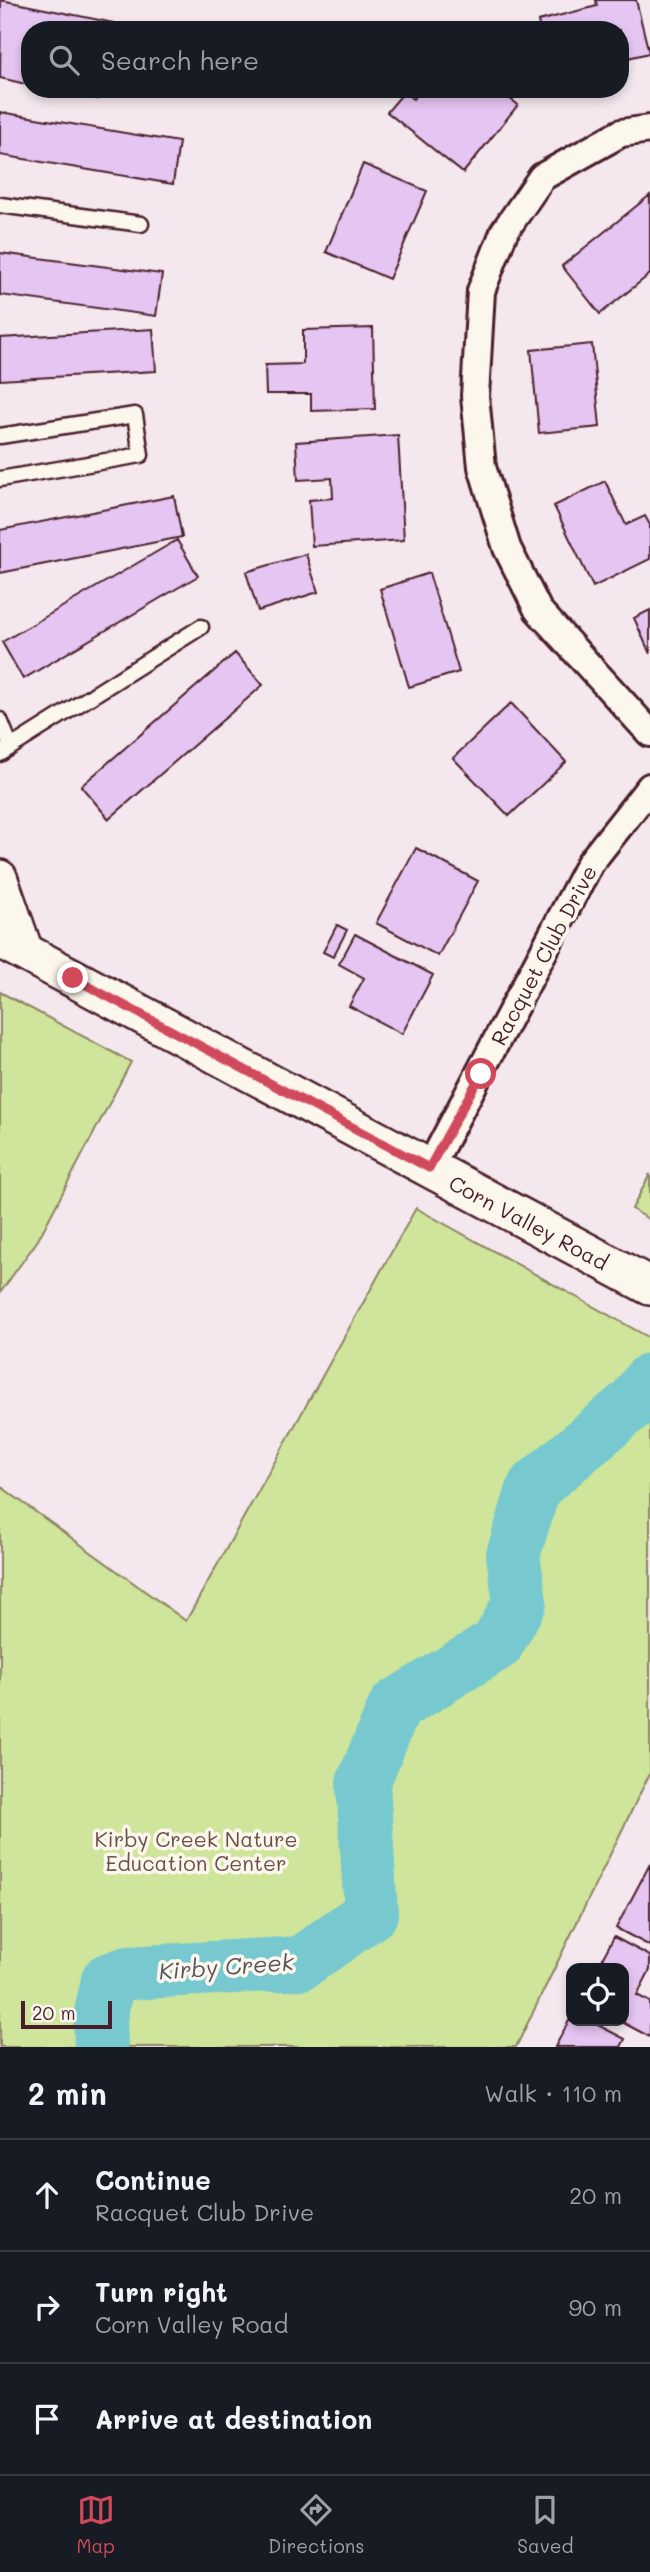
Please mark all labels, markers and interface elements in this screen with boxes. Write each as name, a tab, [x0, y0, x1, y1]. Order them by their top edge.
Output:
search box	[21, 21, 629, 98]
icon: search	[45, 41, 83, 79]
text: Search here	[101, 43, 259, 77]
street label: Racquet Club Drive	[484, 860, 602, 1050]
route end	[57, 962, 88, 993]
route start	[465, 1058, 496, 1089]
street label: Corn Valley Road	[445, 1169, 613, 1275]
park label: Kirby Creek Nature Education Center	[94, 1825, 298, 1876]
water label: Kirby Creek	[158, 1946, 295, 1986]
map controls	[566, 1963, 629, 2026]
button: locate	[566, 1963, 629, 2026]
scale bar	[21, 1998, 112, 2030]
text: 20 m	[32, 2000, 76, 2025]
text: 2 min	[28, 2073, 107, 2113]
text: Walk · 110 m	[484, 2078, 622, 2108]
text: Continue	[95, 2163, 211, 2197]
icon: ahead	[28, 2176, 66, 2214]
text: 20 m	[569, 2180, 622, 2210]
text: Racquet Club Drive	[95, 2197, 314, 2227]
text: Turn right	[95, 2275, 228, 2309]
icon: right	[28, 2288, 66, 2326]
text: 90 m	[569, 2292, 622, 2322]
text: Corn Valley Road	[95, 2309, 288, 2339]
icon: arrive	[28, 2400, 66, 2438]
text: Arrive at destination	[95, 2402, 372, 2436]
tab: Map	[76, 2491, 115, 2558]
tab: Directions	[268, 2491, 364, 2558]
tab: Saved	[517, 2491, 574, 2558]

